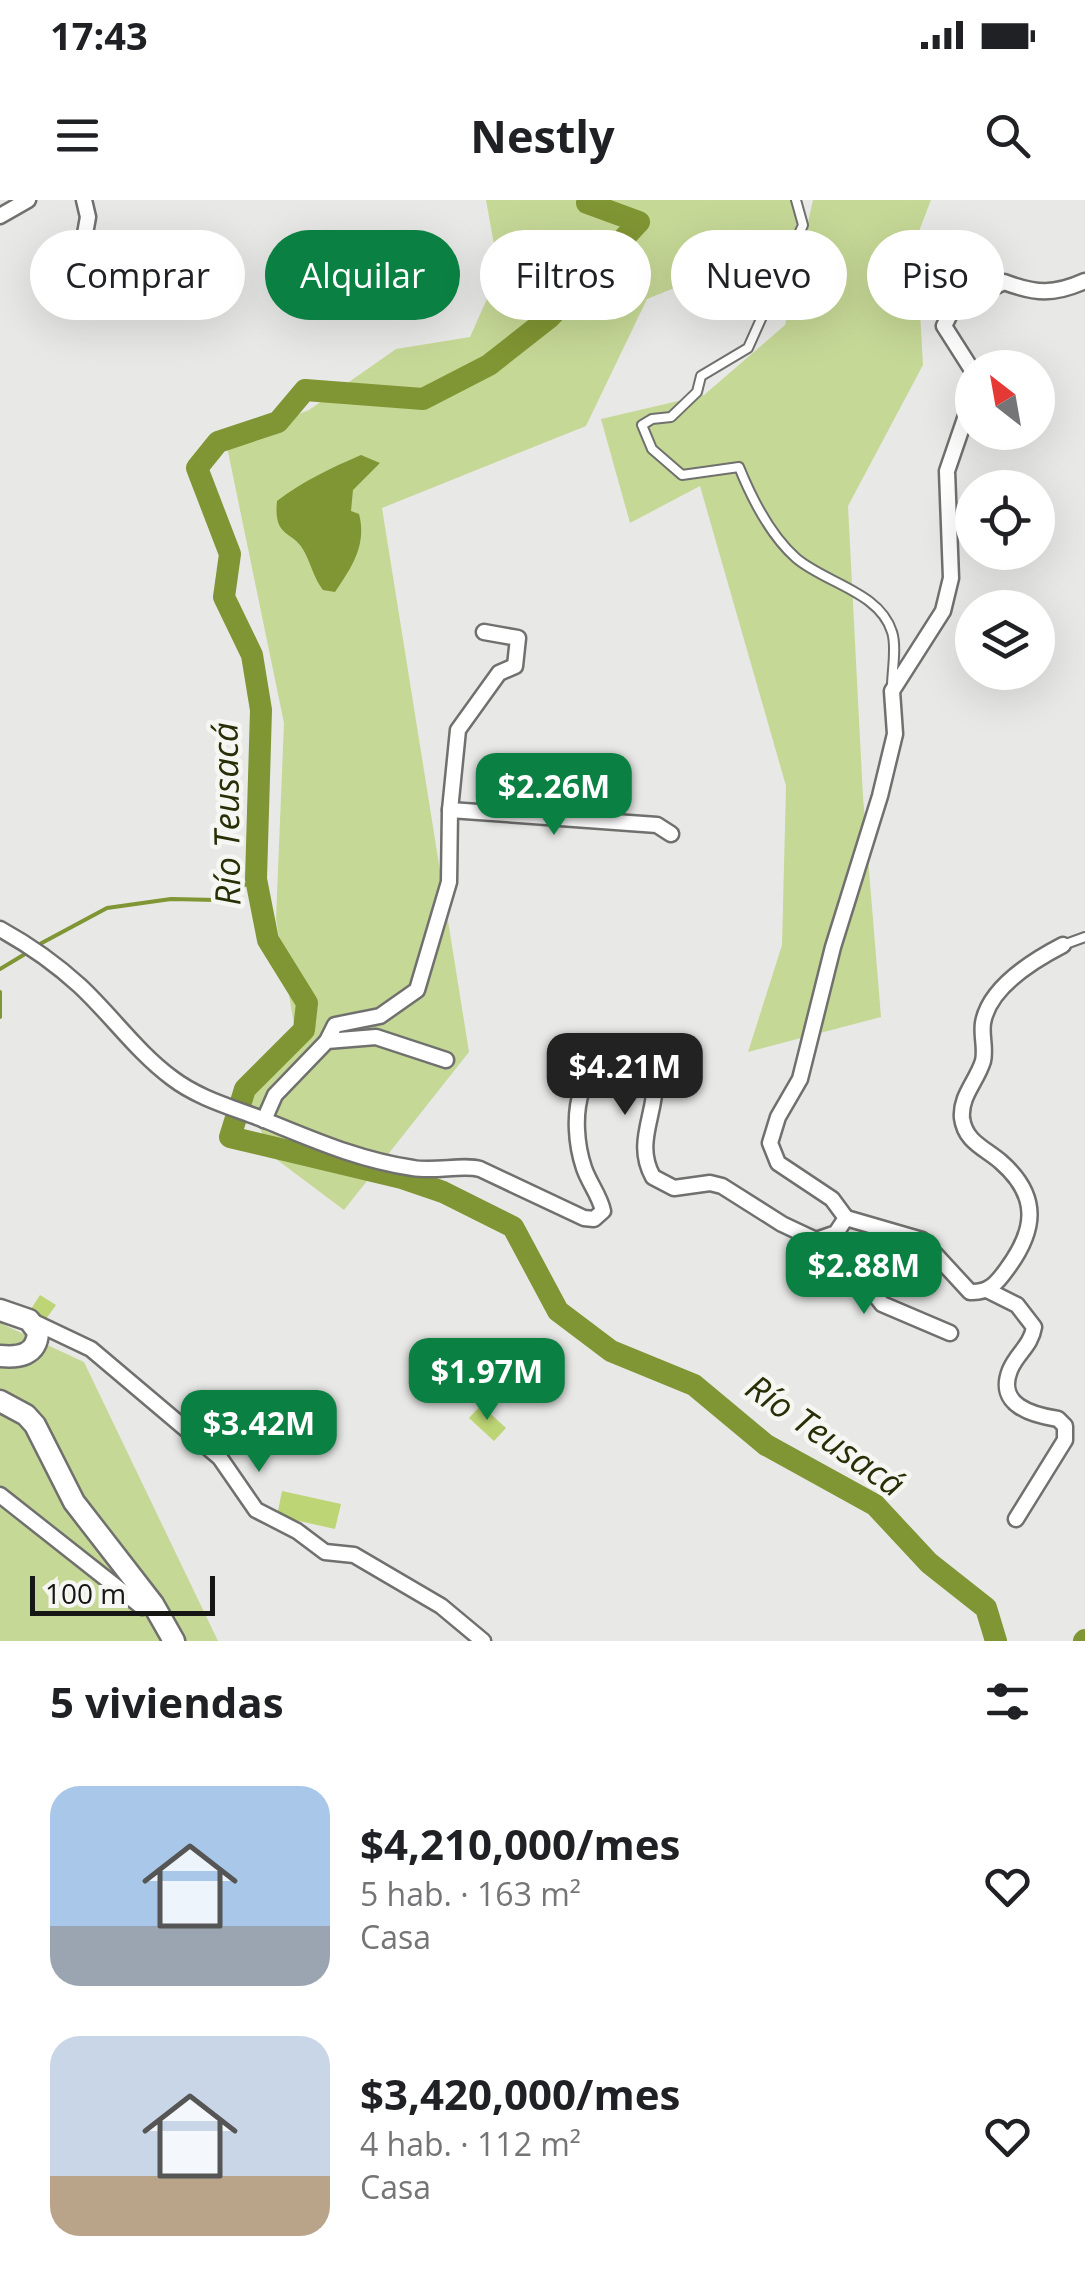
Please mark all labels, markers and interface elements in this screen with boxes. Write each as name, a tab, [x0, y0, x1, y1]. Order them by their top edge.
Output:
text: 17:43	[50, 9, 148, 61]
text: Nestly	[470, 105, 615, 166]
icon: menu	[50, 108, 105, 163]
icon: search	[980, 108, 1035, 163]
chip: Comprar	[30, 230, 245, 320]
chip: Alquilar	[265, 230, 460, 320]
chip: Filtros	[480, 230, 651, 320]
chip: Nuevo	[671, 230, 847, 320]
chip: Piso	[867, 230, 1004, 320]
north arrow	[955, 350, 1055, 450]
map controls	[955, 350, 1055, 690]
button: locate	[955, 470, 1055, 570]
button: layers	[955, 590, 1055, 690]
water label: Río Teusacá	[200, 722, 251, 906]
pin: $2.26M	[473, 753, 635, 838]
text: $2.26M	[498, 764, 610, 807]
pin: $4.21M	[544, 1033, 706, 1118]
text: $4.21M	[569, 1044, 681, 1087]
pin: $2.88M	[783, 1232, 945, 1317]
text: $2.88M	[808, 1243, 920, 1286]
pin: $1.97M	[406, 1338, 568, 1423]
text: $1.97M	[431, 1349, 543, 1392]
water label: Río Teusacá	[737, 1363, 915, 1507]
pin: $3.42M	[178, 1390, 340, 1475]
text: $3.42M	[203, 1401, 315, 1444]
scale bar	[30, 1571, 215, 1616]
text: 100 m	[45, 1574, 126, 1612]
text: 5 viviendas	[50, 1673, 284, 1730]
icon: filters	[980, 1674, 1035, 1729]
text: $4,210,000/mes	[360, 1815, 680, 1872]
icon: home	[130, 1826, 250, 1946]
icon: heart	[980, 1859, 1035, 1914]
text: 5 hab. · 163 m²	[360, 1872, 581, 1915]
text: Casa	[360, 1915, 431, 1958]
text: $3,420,000/mes	[360, 2065, 680, 2122]
icon: home	[130, 2076, 250, 2196]
icon: heart	[980, 2109, 1035, 2164]
text: 4 hab. · 112 m²	[360, 2122, 581, 2165]
text: Casa	[360, 2165, 431, 2208]

